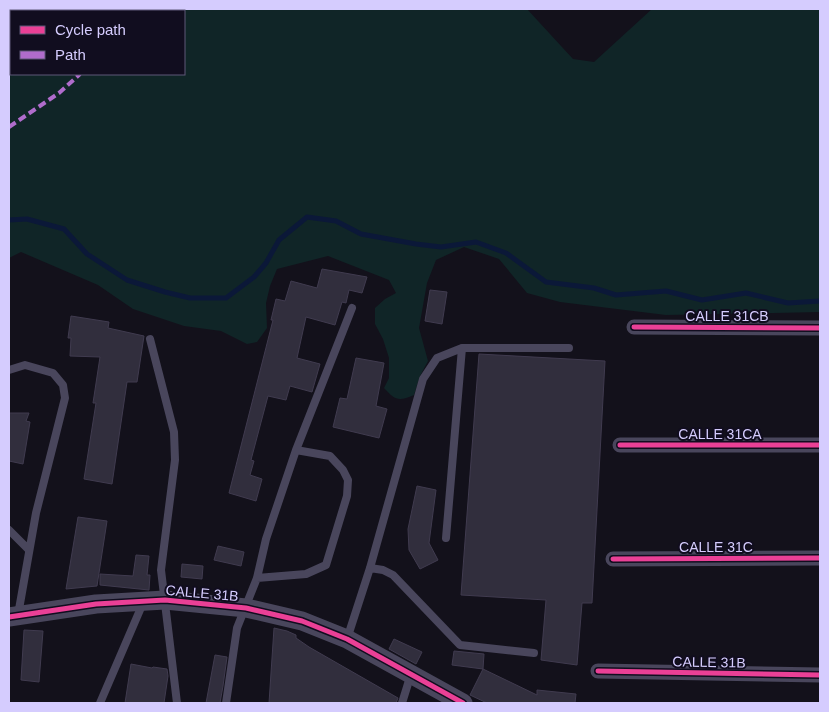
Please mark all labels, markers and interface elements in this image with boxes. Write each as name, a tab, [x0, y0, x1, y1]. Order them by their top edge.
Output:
legend	[10, 10, 185, 75]
text: Cycle path	[55, 21, 126, 38]
text: Path	[55, 46, 86, 63]
street label: CALLE 31CB	[685, 308, 769, 324]
street label: CALLE 31CA	[678, 426, 762, 442]
street label: CALLE 31C	[679, 539, 753, 555]
street label: CALLE 31B	[165, 582, 239, 604]
street label: CALLE 31B	[672, 653, 746, 671]

